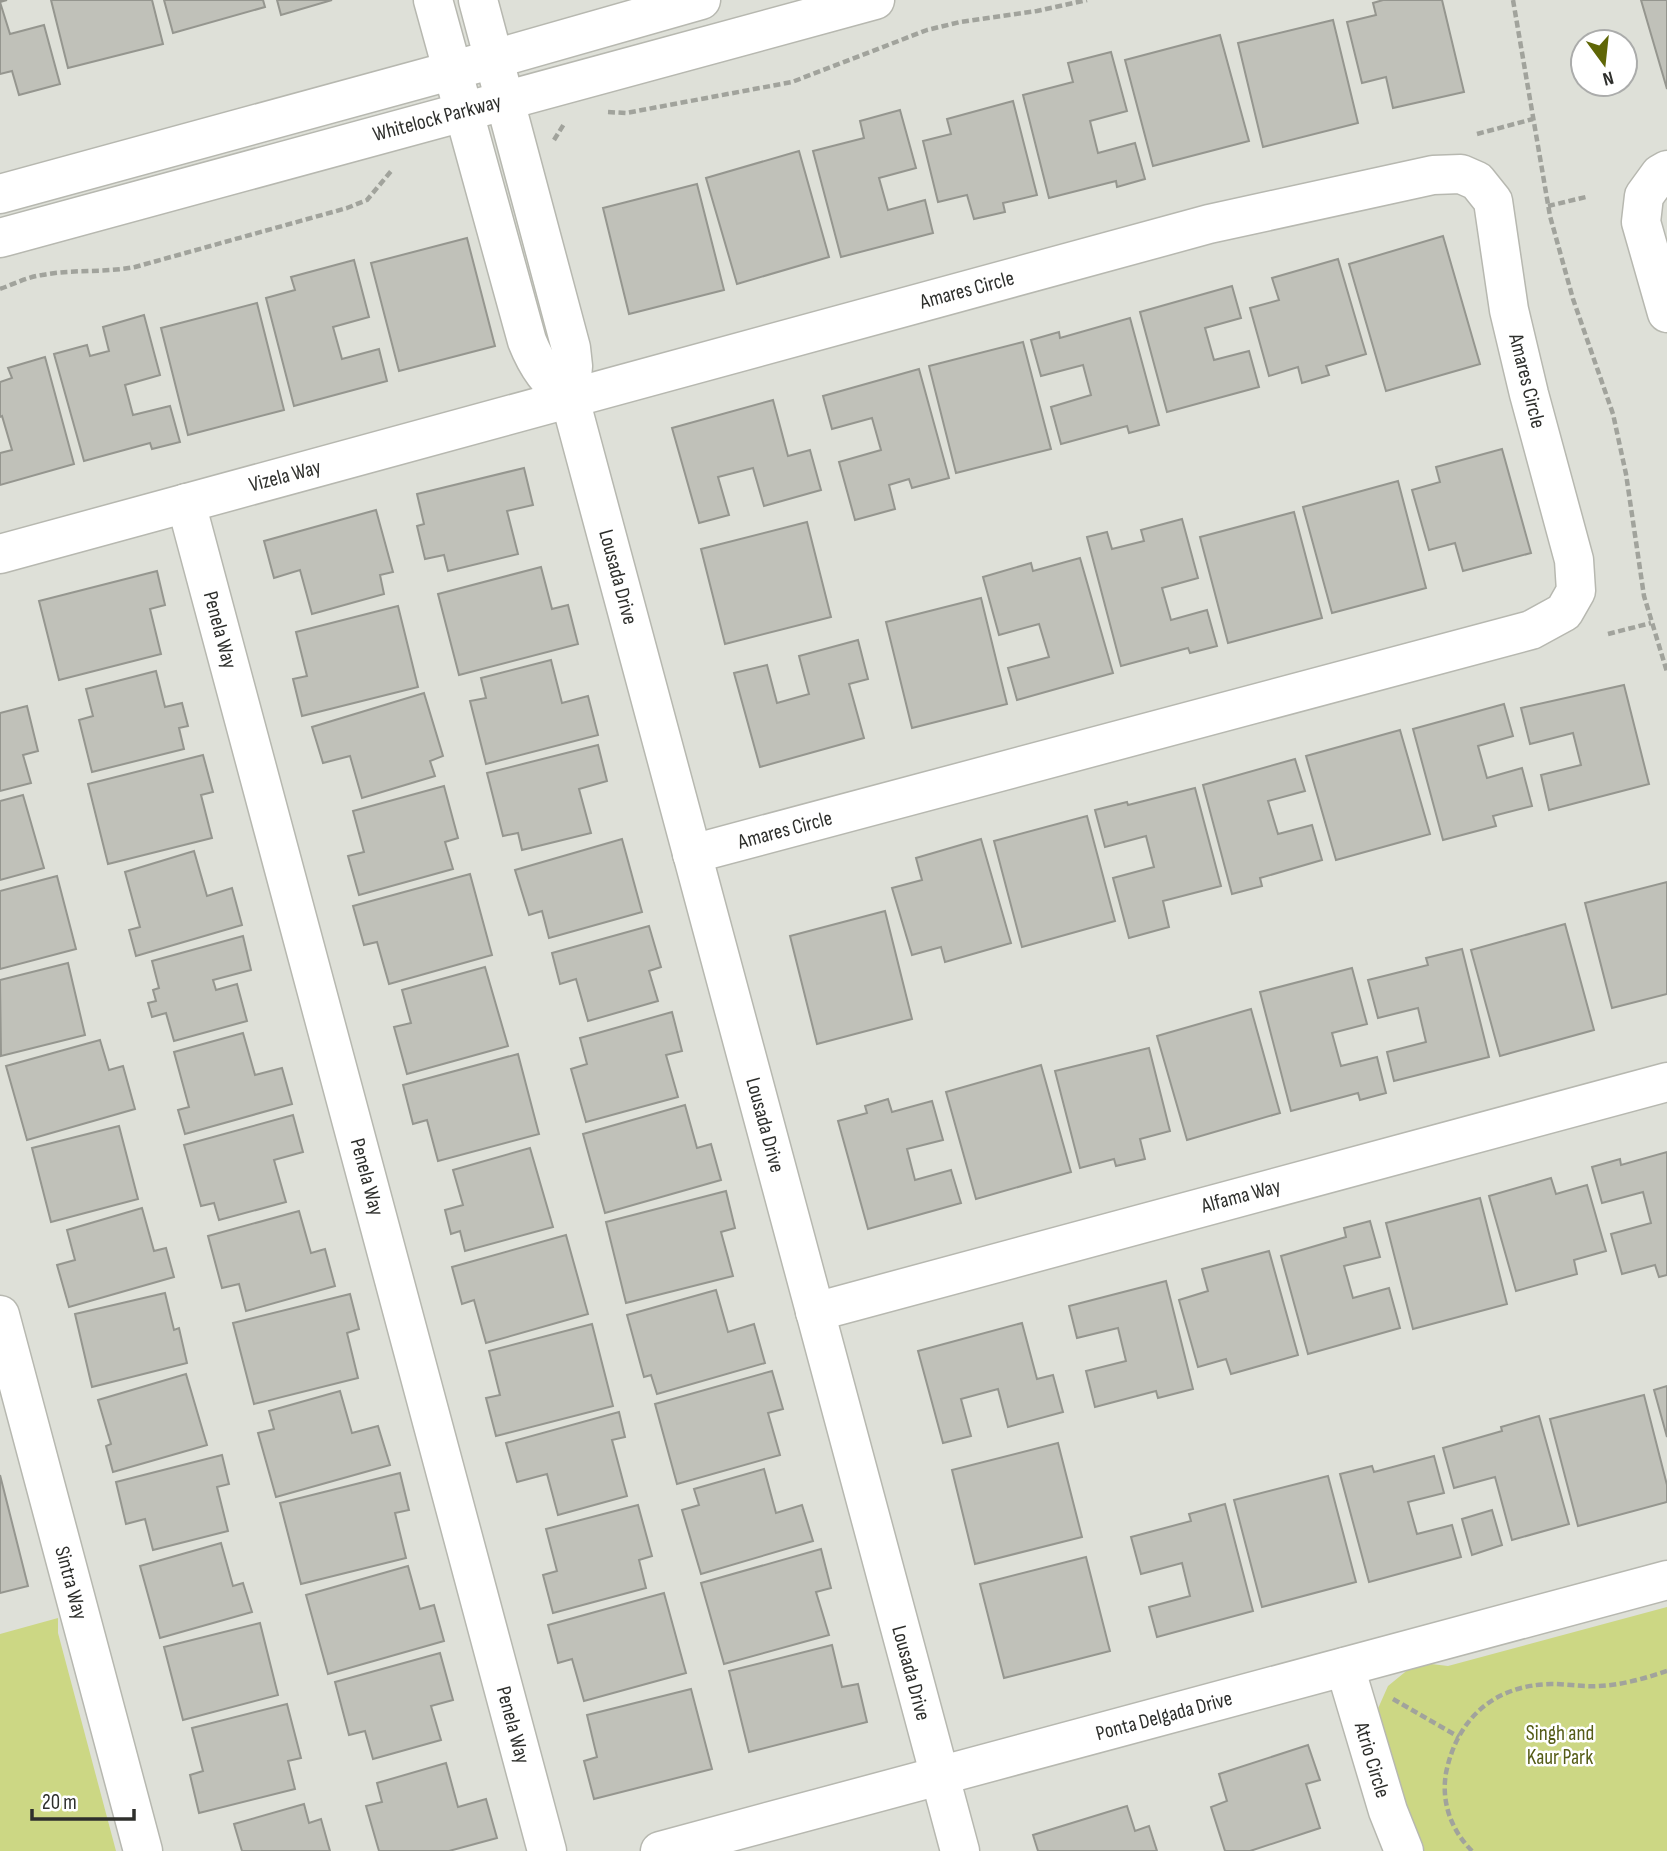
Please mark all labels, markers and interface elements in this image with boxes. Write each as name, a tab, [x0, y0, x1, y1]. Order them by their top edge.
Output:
north arrow	[1569, 28, 1639, 98]
text: N	[1600, 66, 1616, 90]
street label: Whitelock Parkway	[370, 89, 504, 147]
street label: Amares Circle	[916, 265, 1017, 315]
street label: Amares Circle	[1503, 330, 1551, 431]
street label: Vizela Way	[246, 454, 324, 498]
street label: Lousada Drive	[593, 527, 643, 627]
street label: Penela Way	[198, 589, 242, 671]
street label: Amares Circle	[734, 805, 835, 855]
street label: Lousada Drive	[740, 1075, 790, 1175]
street label: Penela Way	[345, 1136, 389, 1218]
street label: Alfama Way	[1198, 1173, 1283, 1219]
street label: Sintra Way	[49, 1544, 93, 1622]
street label: Lousada Drive	[886, 1623, 936, 1723]
street label: Penela Way	[491, 1684, 535, 1766]
street label: Ponta Delgada Drive	[1093, 1686, 1235, 1746]
street label: Atrio Circle	[1348, 1718, 1395, 1801]
park label: Singh and Kaur Park	[1526, 1721, 1594, 1770]
scale bar	[32, 1778, 133, 1822]
text: 20 m	[42, 1790, 77, 1815]

